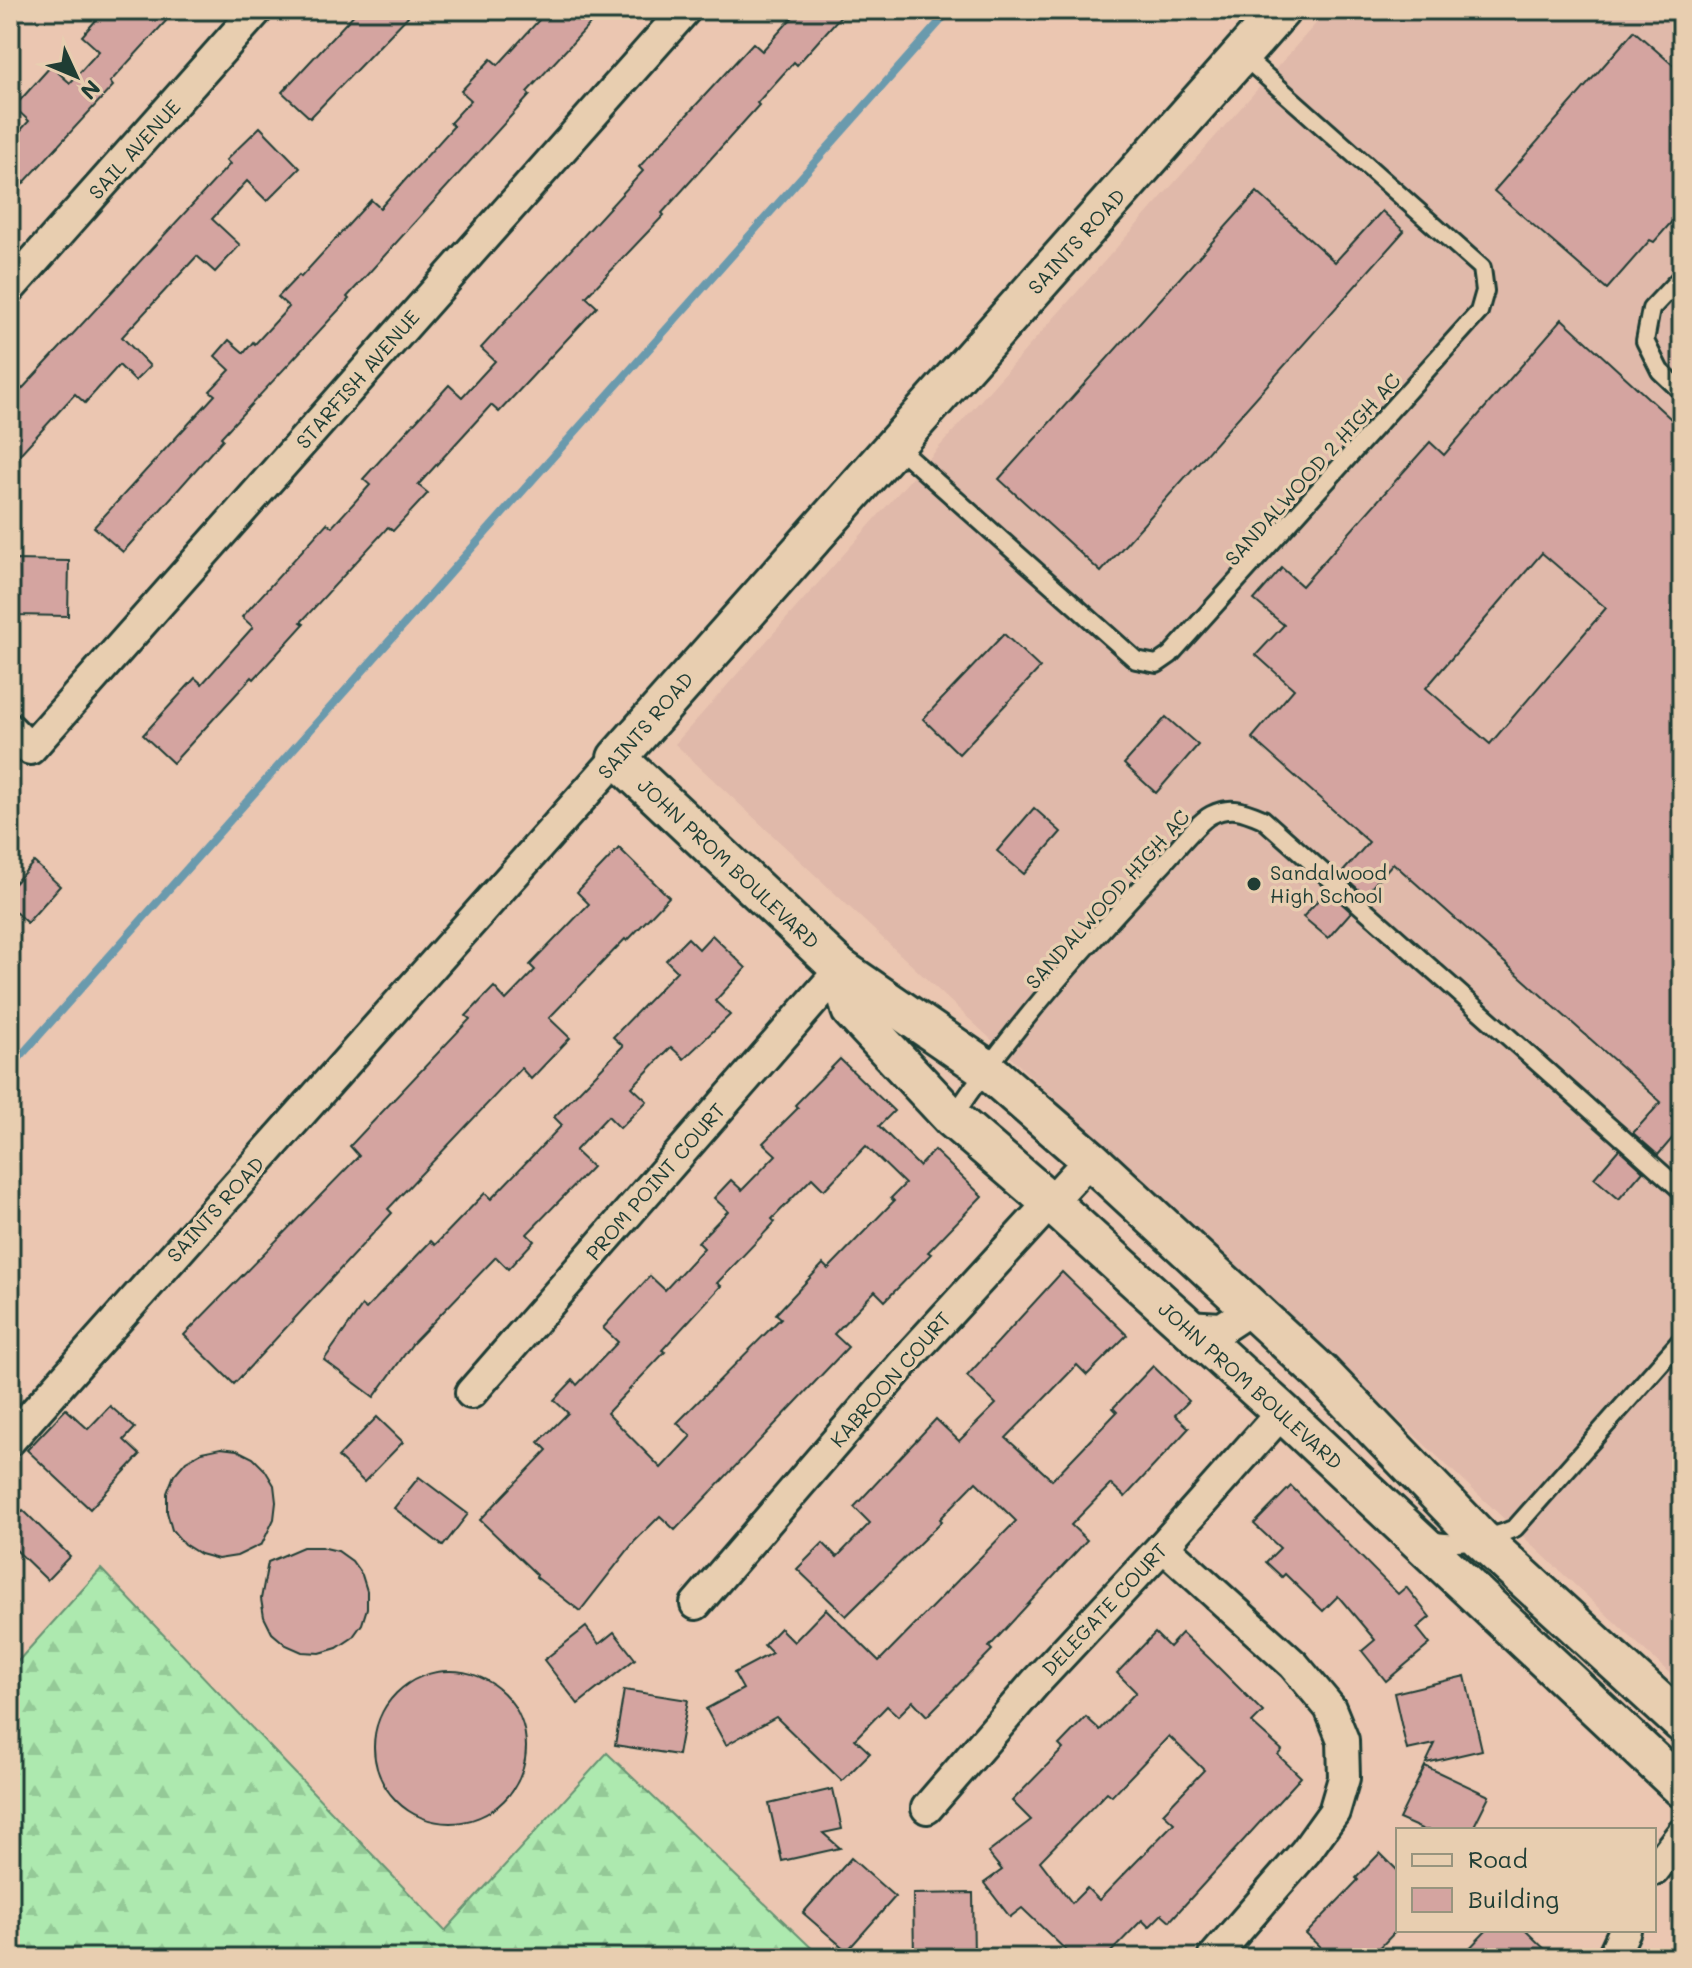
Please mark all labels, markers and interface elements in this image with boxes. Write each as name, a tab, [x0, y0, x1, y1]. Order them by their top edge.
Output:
north arrow	[36, 36, 116, 116]
text: N	[75, 74, 107, 106]
street label: SAIL AVENUE	[82, 94, 186, 204]
street label: SAINTS ROAD	[1022, 183, 1130, 299]
street label: STARFISH AVENUE	[290, 304, 424, 454]
street label: SANDALWOOD 2 HIGH AC	[1219, 367, 1405, 571]
street label: SAINTS ROAD	[591, 666, 699, 784]
street label: JOHN PROM BOULEVARD	[633, 772, 825, 954]
street label: SANDALWOOD HIGH AC	[1019, 804, 1195, 994]
place label: Sandalwood High School	[1270, 859, 1387, 908]
marker: Sandalwood High School	[1245, 875, 1263, 893]
street label: PROM POINT COURT	[580, 1097, 730, 1265]
street label: SAINTS ROAD	[161, 1151, 269, 1267]
street label: JOHN PROM BOULEVARD	[1153, 1295, 1349, 1475]
street label: KABROON COURT	[824, 1306, 956, 1452]
street label: DELEGATE COURT	[1036, 1537, 1172, 1681]
legend	[1396, 1828, 1656, 1932]
text: Road	[1468, 1843, 1528, 1874]
text: Building	[1468, 1883, 1559, 1914]

